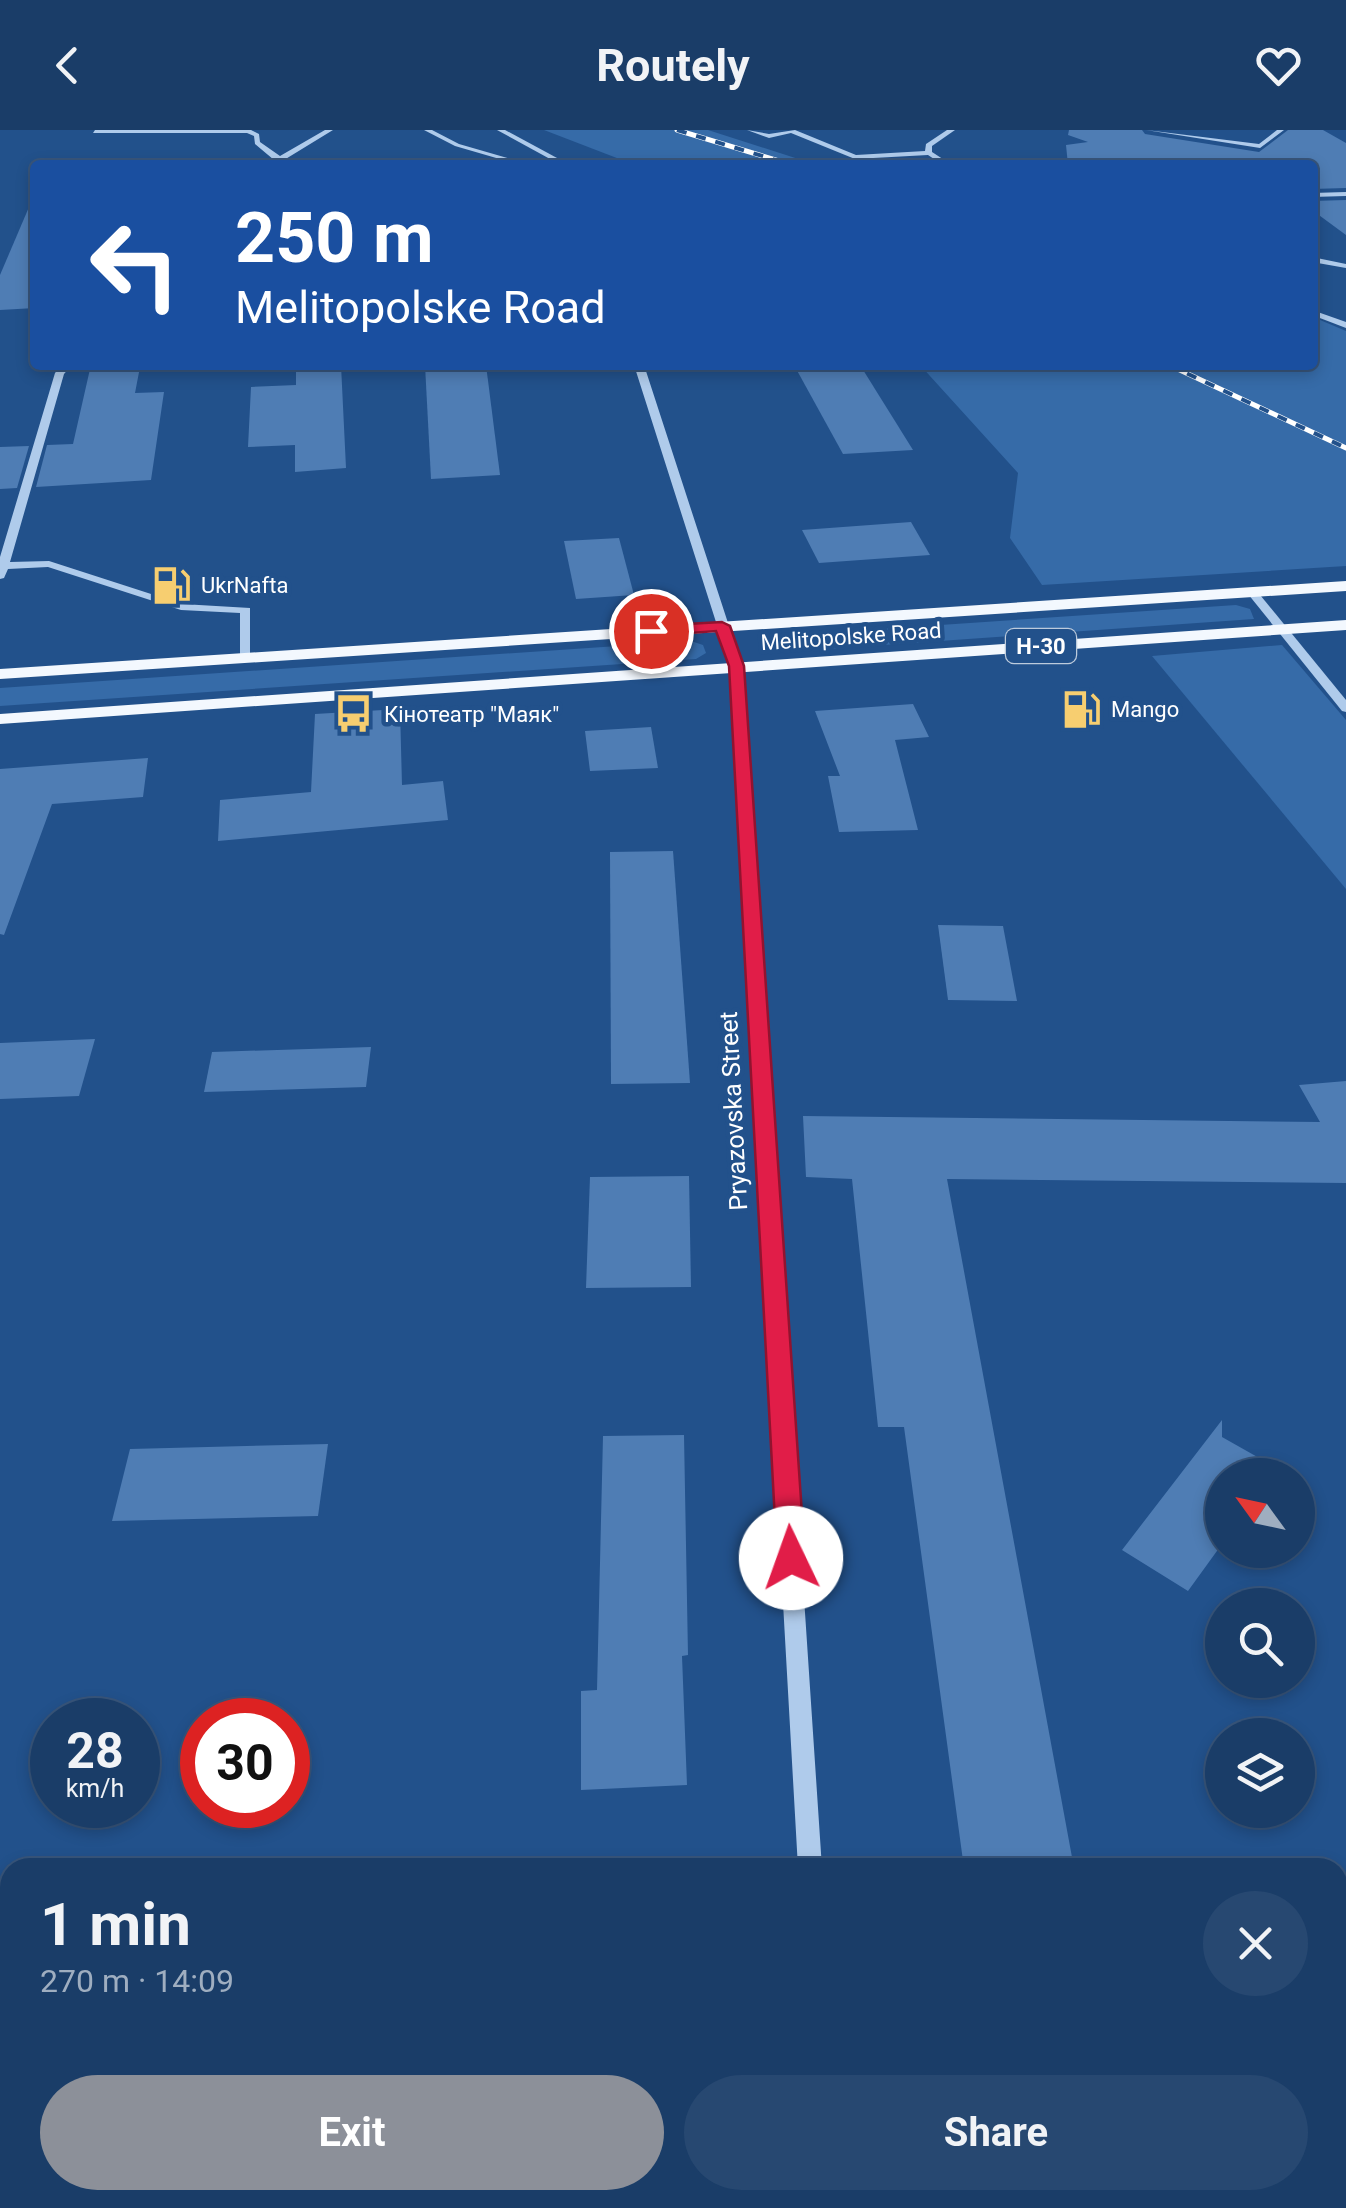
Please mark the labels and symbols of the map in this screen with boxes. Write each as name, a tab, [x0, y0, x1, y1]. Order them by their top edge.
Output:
fuel station icon: UkrNafta	[150, 564, 192, 606]
place label: UkrNafta	[201, 573, 288, 598]
pin	[609, 589, 694, 674]
street label: Melitopolske Road	[760, 618, 942, 655]
road number: Н-30	[1006, 629, 1076, 663]
fuel station icon: Mango	[1060, 688, 1102, 730]
bus stop icon: Кінотеатр "Маяк"	[333, 693, 375, 735]
place label: Mango	[1111, 697, 1179, 722]
place label: Кінотеатр "Маяк"	[384, 702, 559, 727]
street label: Pryazovska Street	[714, 1011, 753, 1211]
north arrow	[1205, 1458, 1315, 1568]
position arrow	[739, 1506, 843, 1610]
speed limit sign: 30	[180, 1698, 310, 1828]

